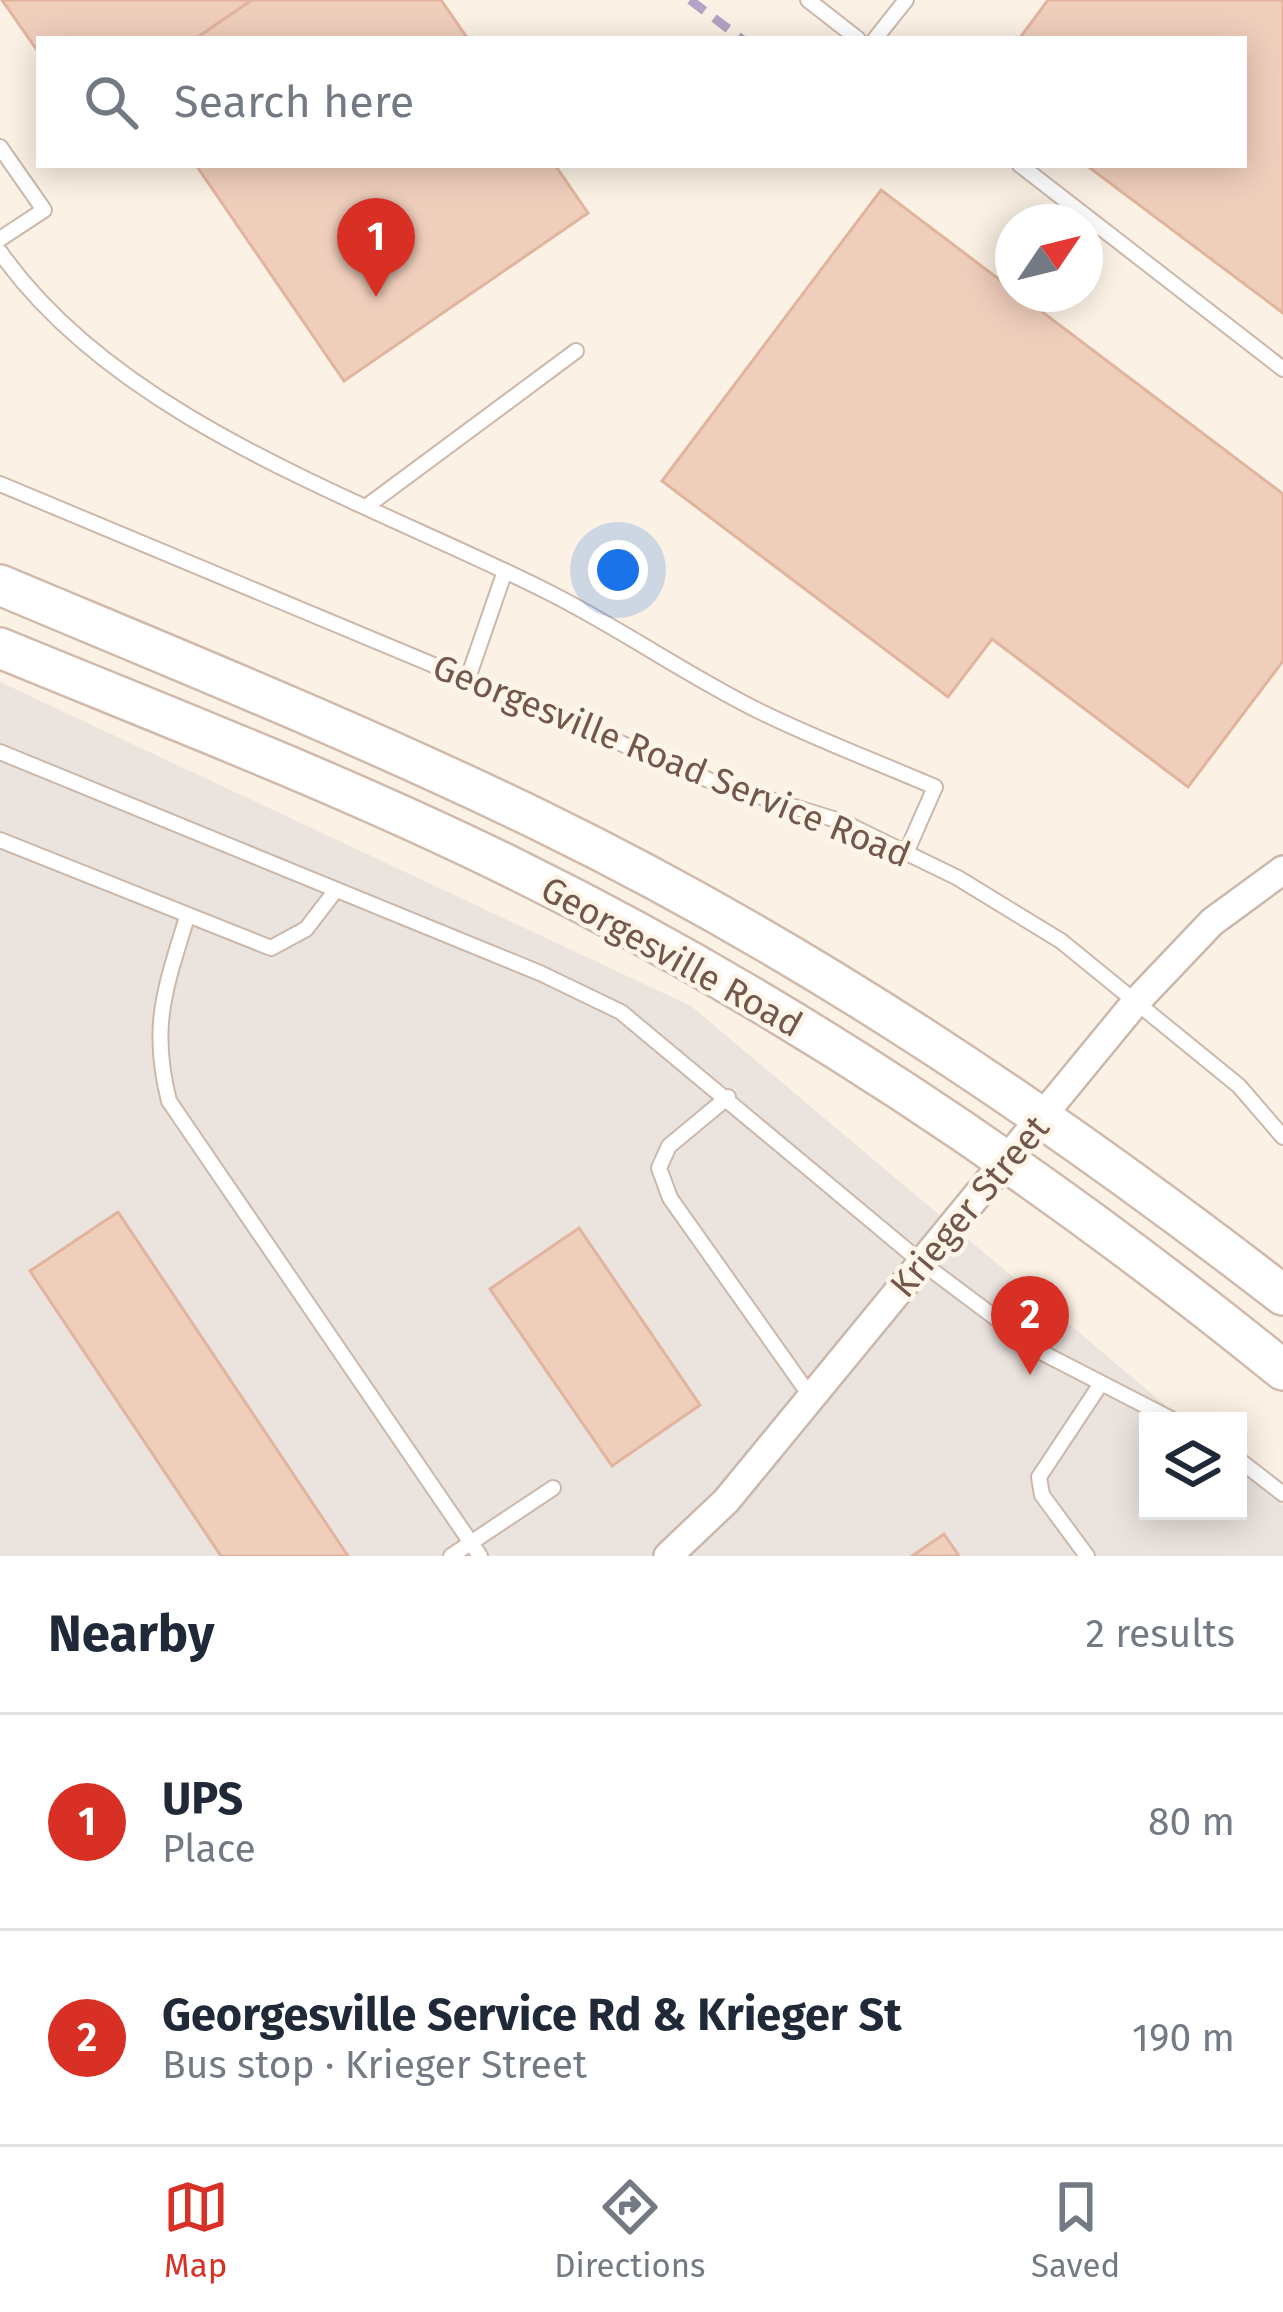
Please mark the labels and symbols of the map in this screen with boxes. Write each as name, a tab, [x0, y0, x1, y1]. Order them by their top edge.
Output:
pin: 1	[337, 198, 415, 297]
north arrow	[995, 204, 1103, 312]
your location	[588, 540, 648, 600]
street label: Georgesville Road Service Road	[427, 645, 917, 877]
street label: Georgesville Road	[533, 867, 810, 1047]
street label: Krieger Street	[881, 1107, 1059, 1306]
pin: 2	[991, 1276, 1069, 1375]

